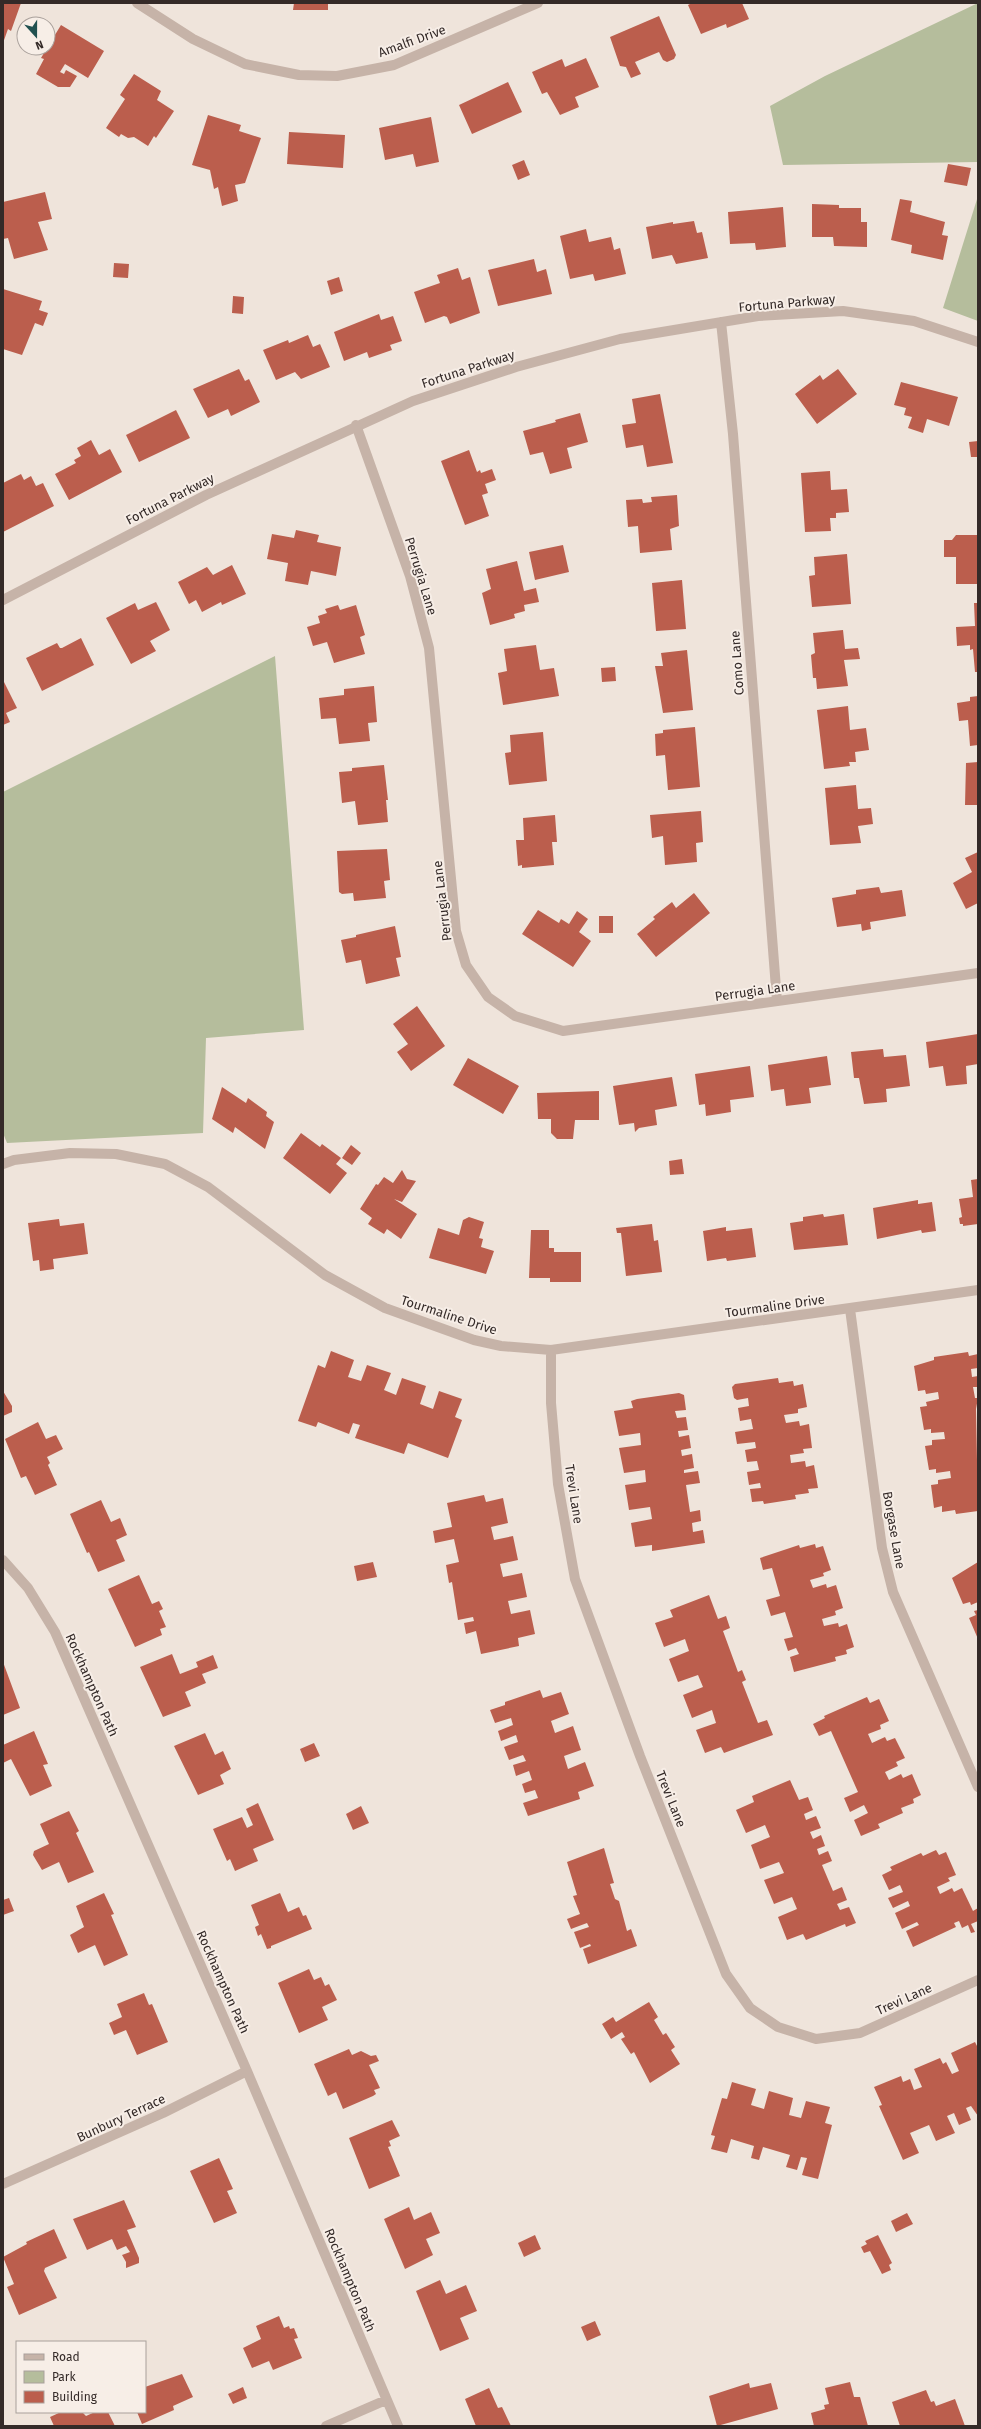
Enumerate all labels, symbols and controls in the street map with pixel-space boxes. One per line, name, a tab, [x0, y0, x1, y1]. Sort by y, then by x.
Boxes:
north arrow	[16, 16, 56, 56]
street label: Amalfi Drive	[376, 22, 448, 60]
text: N	[34, 37, 45, 52]
street label: Fortuna Parkway	[738, 291, 837, 315]
street label: Fortuna Parkway	[420, 347, 517, 391]
street label: Fortuna Parkway	[123, 470, 217, 528]
street label: Perrugia Lane	[402, 535, 440, 617]
street label: Como Lane	[727, 630, 747, 696]
street label: Perrugia Lane	[430, 860, 454, 942]
street label: Perrugia Lane	[714, 978, 796, 1004]
street label: Tourmaline Drive	[399, 1292, 499, 1338]
street label: Tourmaline Drive	[724, 1292, 826, 1320]
street label: Trevi Lane	[562, 1463, 586, 1525]
street label: Borgase Lane	[880, 1490, 908, 1570]
street label: Rockhampton Path	[63, 1631, 121, 1739]
street label: Trevi Lane	[653, 1769, 689, 1829]
street label: Rockhampton Path	[194, 1928, 252, 2036]
street label: Trevi Lane	[874, 1980, 934, 2018]
street label: Bunbury Terrace	[74, 2091, 168, 2145]
street label: Rockhampton Path	[321, 2226, 379, 2334]
legend	[16, 2341, 146, 2413]
text: Road	[52, 2350, 80, 2364]
text: Park	[52, 2370, 76, 2384]
text: Building	[52, 2390, 98, 2404]

